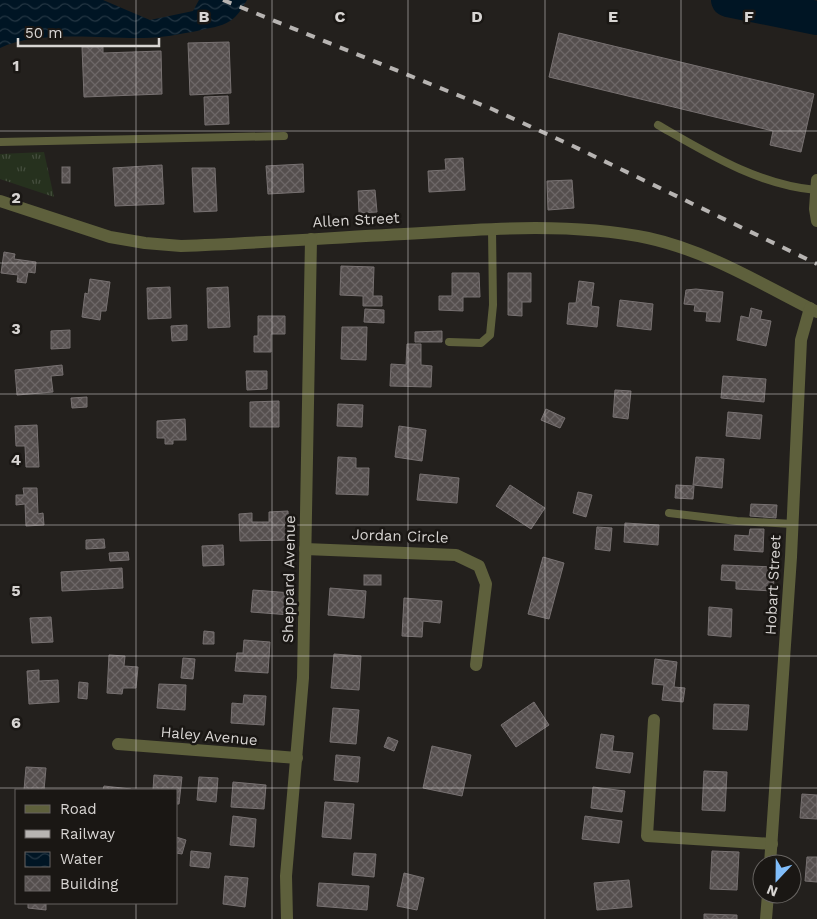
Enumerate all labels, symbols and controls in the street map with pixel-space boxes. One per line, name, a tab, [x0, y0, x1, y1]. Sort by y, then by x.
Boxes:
text: B	[199, 7, 210, 26]
text: C	[335, 7, 346, 26]
text: D	[471, 7, 483, 26]
text: E	[608, 7, 618, 26]
text: F	[744, 7, 754, 26]
scale bar	[18, 15, 159, 47]
text: 50 m	[25, 24, 62, 42]
text: 1	[13, 56, 19, 75]
text: 2	[11, 188, 21, 207]
street label: Allen Street	[312, 209, 401, 231]
text: 3	[11, 319, 21, 338]
text: 4	[11, 450, 21, 469]
street label: Sheppard Avenue	[279, 515, 299, 643]
street label: Jordan Circle	[351, 525, 449, 547]
street label: Hobart Street	[761, 534, 785, 635]
text: 5	[11, 581, 21, 600]
text: 6	[11, 713, 21, 732]
street label: Haley Avenue	[160, 723, 258, 749]
legend	[15, 789, 178, 904]
text: Road	[60, 800, 97, 818]
text: Railway	[60, 825, 115, 843]
text: Water	[60, 850, 103, 868]
north arrow	[752, 854, 802, 904]
text: Building	[60, 875, 118, 893]
text: N	[764, 882, 780, 900]

